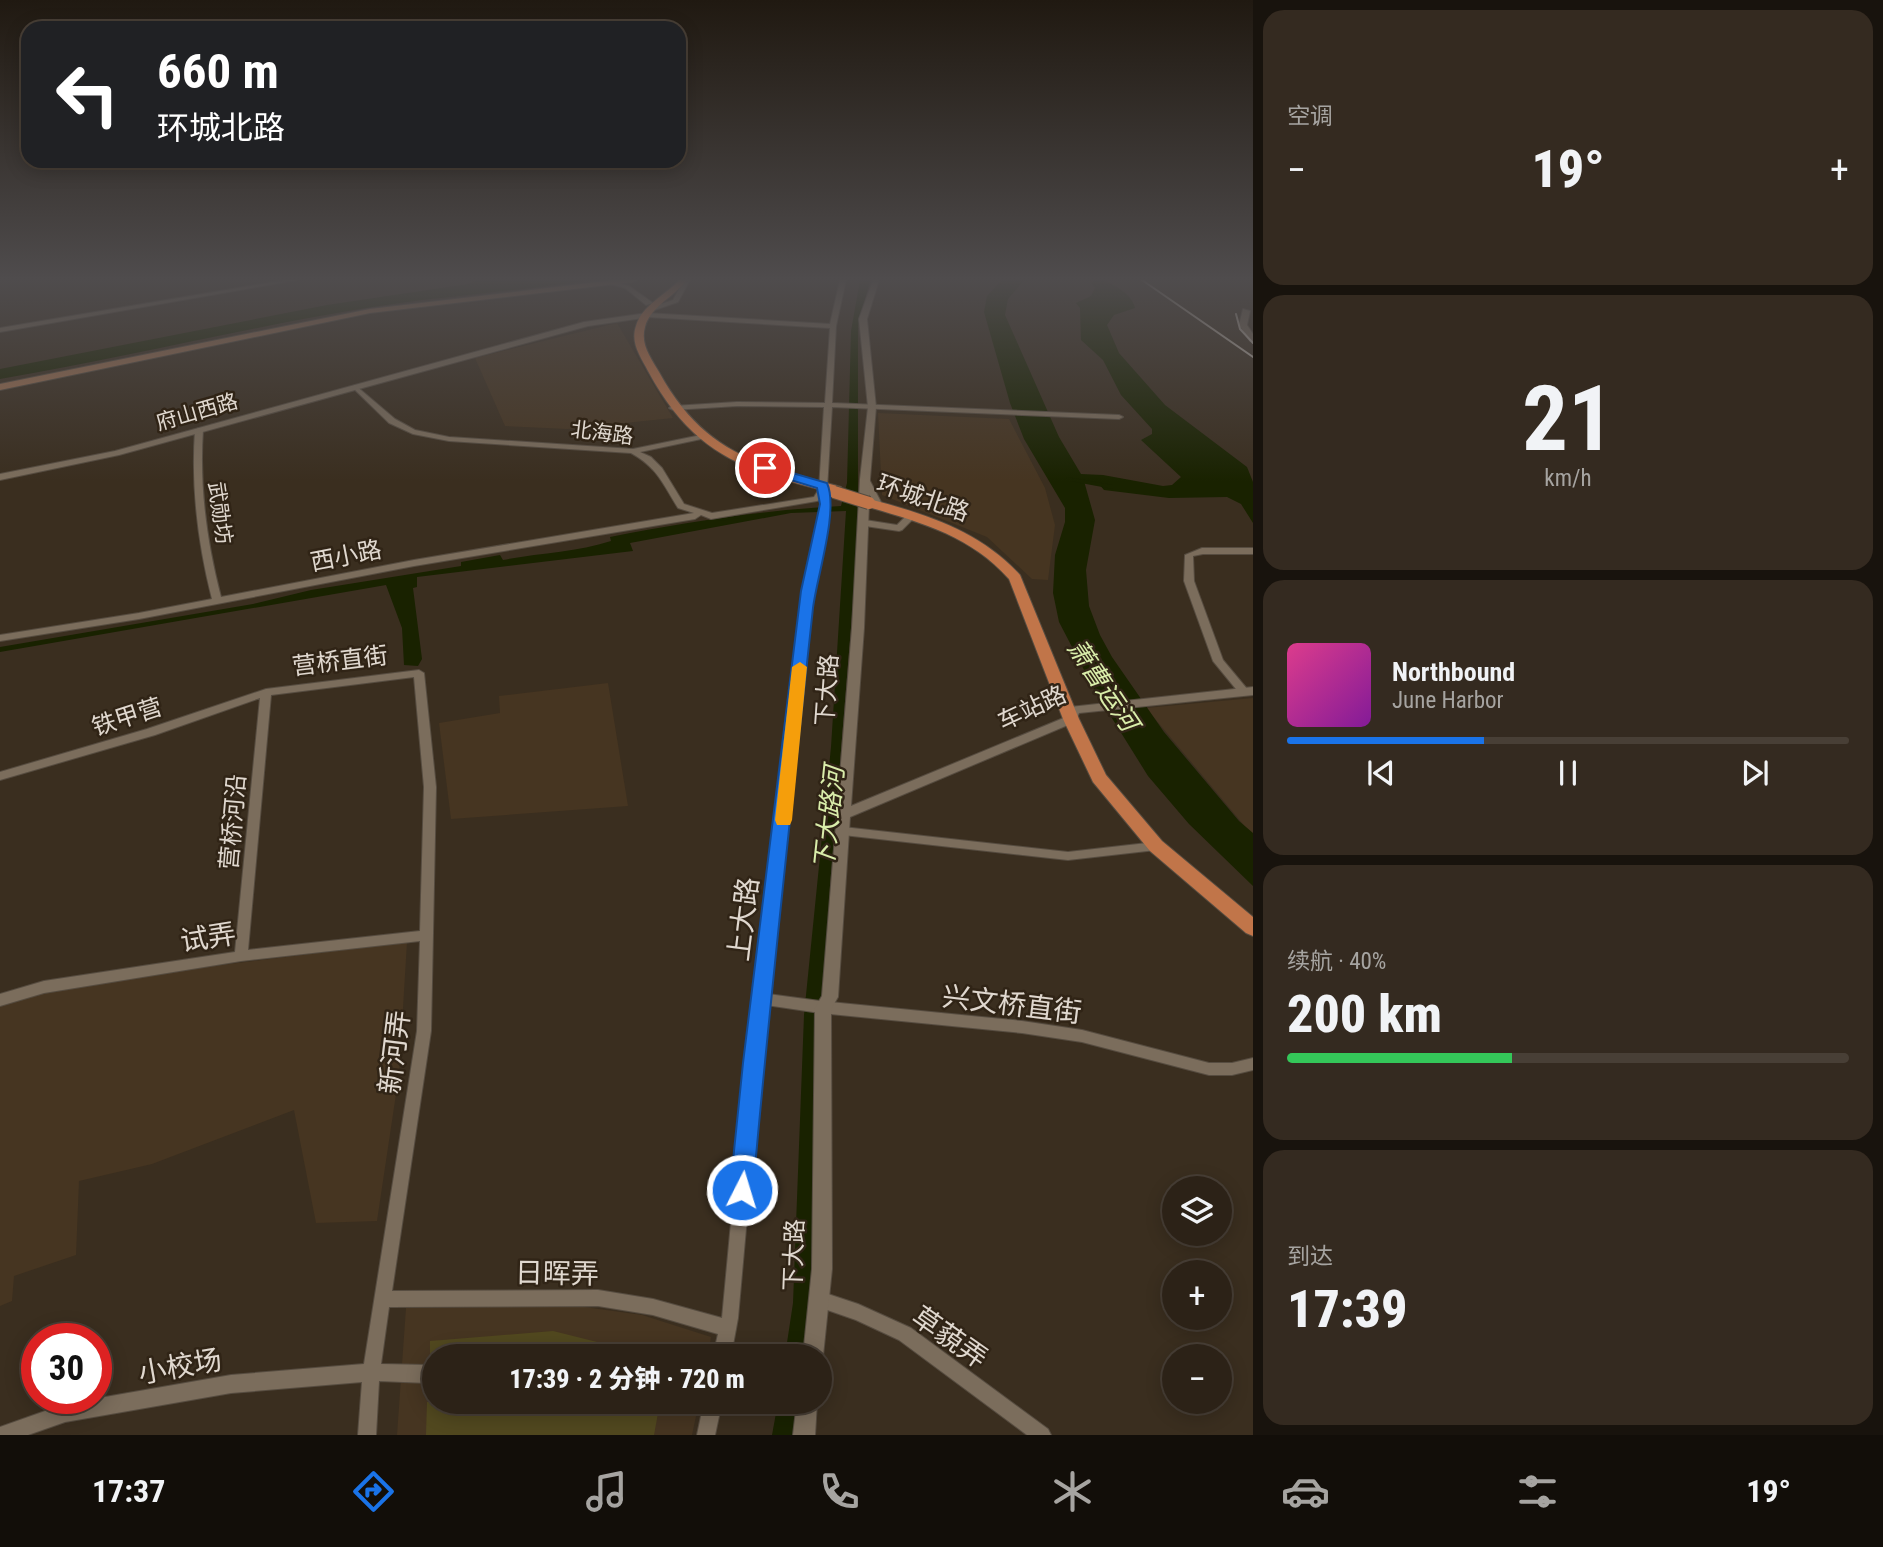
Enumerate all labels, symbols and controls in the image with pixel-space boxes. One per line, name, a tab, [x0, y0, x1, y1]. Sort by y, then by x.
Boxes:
text: 660 m	[157, 43, 279, 100]
icon: left	[42, 49, 133, 140]
text: 空调	[1287, 103, 1333, 130]
text: 环城北路	[157, 109, 285, 147]
text: 19°	[1531, 139, 1605, 200]
text: −	[1287, 148, 1306, 192]
text: +	[1830, 148, 1849, 192]
text: 21	[1522, 366, 1614, 472]
street label: 府山西路	[153, 389, 241, 435]
street label: 北海路	[569, 417, 635, 449]
pin	[735, 438, 795, 498]
icon: arrive	[746, 449, 784, 487]
text: km/h	[1544, 465, 1592, 492]
street label: 环城北路	[873, 469, 973, 527]
street label: 武勋坊	[204, 480, 236, 546]
street label: 西小路	[308, 535, 384, 577]
water label: 萧曹运河	[1061, 633, 1147, 741]
street label: 营桥直街	[291, 641, 389, 681]
street label: 下大路	[811, 653, 843, 727]
text: Northbound	[1392, 657, 1515, 687]
street label: 车站路	[993, 680, 1071, 736]
text: June Harbor	[1392, 687, 1504, 714]
street label: 铁甲营	[88, 693, 166, 741]
icon: previous	[1362, 754, 1400, 792]
icon: pause	[1549, 754, 1587, 792]
icon: next	[1736, 754, 1774, 792]
water label: 下大路河	[809, 760, 850, 871]
street label: 营桥河沿	[215, 773, 251, 871]
street label: 上大路	[722, 875, 765, 963]
street label: 试弄	[178, 917, 238, 958]
text: 续航 · 40%	[1287, 948, 1386, 975]
street label: 兴文桥直街	[940, 980, 1083, 1029]
text: 200 km	[1287, 984, 1442, 1045]
street label: 新河弄	[373, 1008, 416, 1096]
position arrow	[705, 1153, 779, 1227]
map controls	[1162, 1176, 1232, 1414]
button: layers	[1162, 1176, 1232, 1246]
street label: 下大路	[779, 1219, 809, 1291]
text: 到达	[1287, 1243, 1333, 1270]
street label: 日晖弄	[515, 1256, 599, 1291]
button: +	[1162, 1260, 1232, 1330]
text: 17:39	[1287, 1279, 1407, 1340]
street label: 草藐弄	[906, 1300, 994, 1375]
speed limit sign: 30	[21, 1323, 112, 1414]
street label: 小校场	[136, 1343, 224, 1390]
button: −	[1162, 1344, 1232, 1414]
text: 17:39 · 2 分钟 · 720 m	[509, 1364, 745, 1394]
icon: directions	[349, 1467, 398, 1516]
icon: music	[582, 1467, 631, 1516]
icon: phone	[815, 1467, 864, 1516]
icon: climate	[1048, 1467, 1097, 1516]
icon: car	[1281, 1467, 1330, 1516]
icon: filters	[1513, 1467, 1562, 1516]
text: 17:37	[92, 1472, 165, 1510]
text: 19°	[1746, 1472, 1791, 1510]

